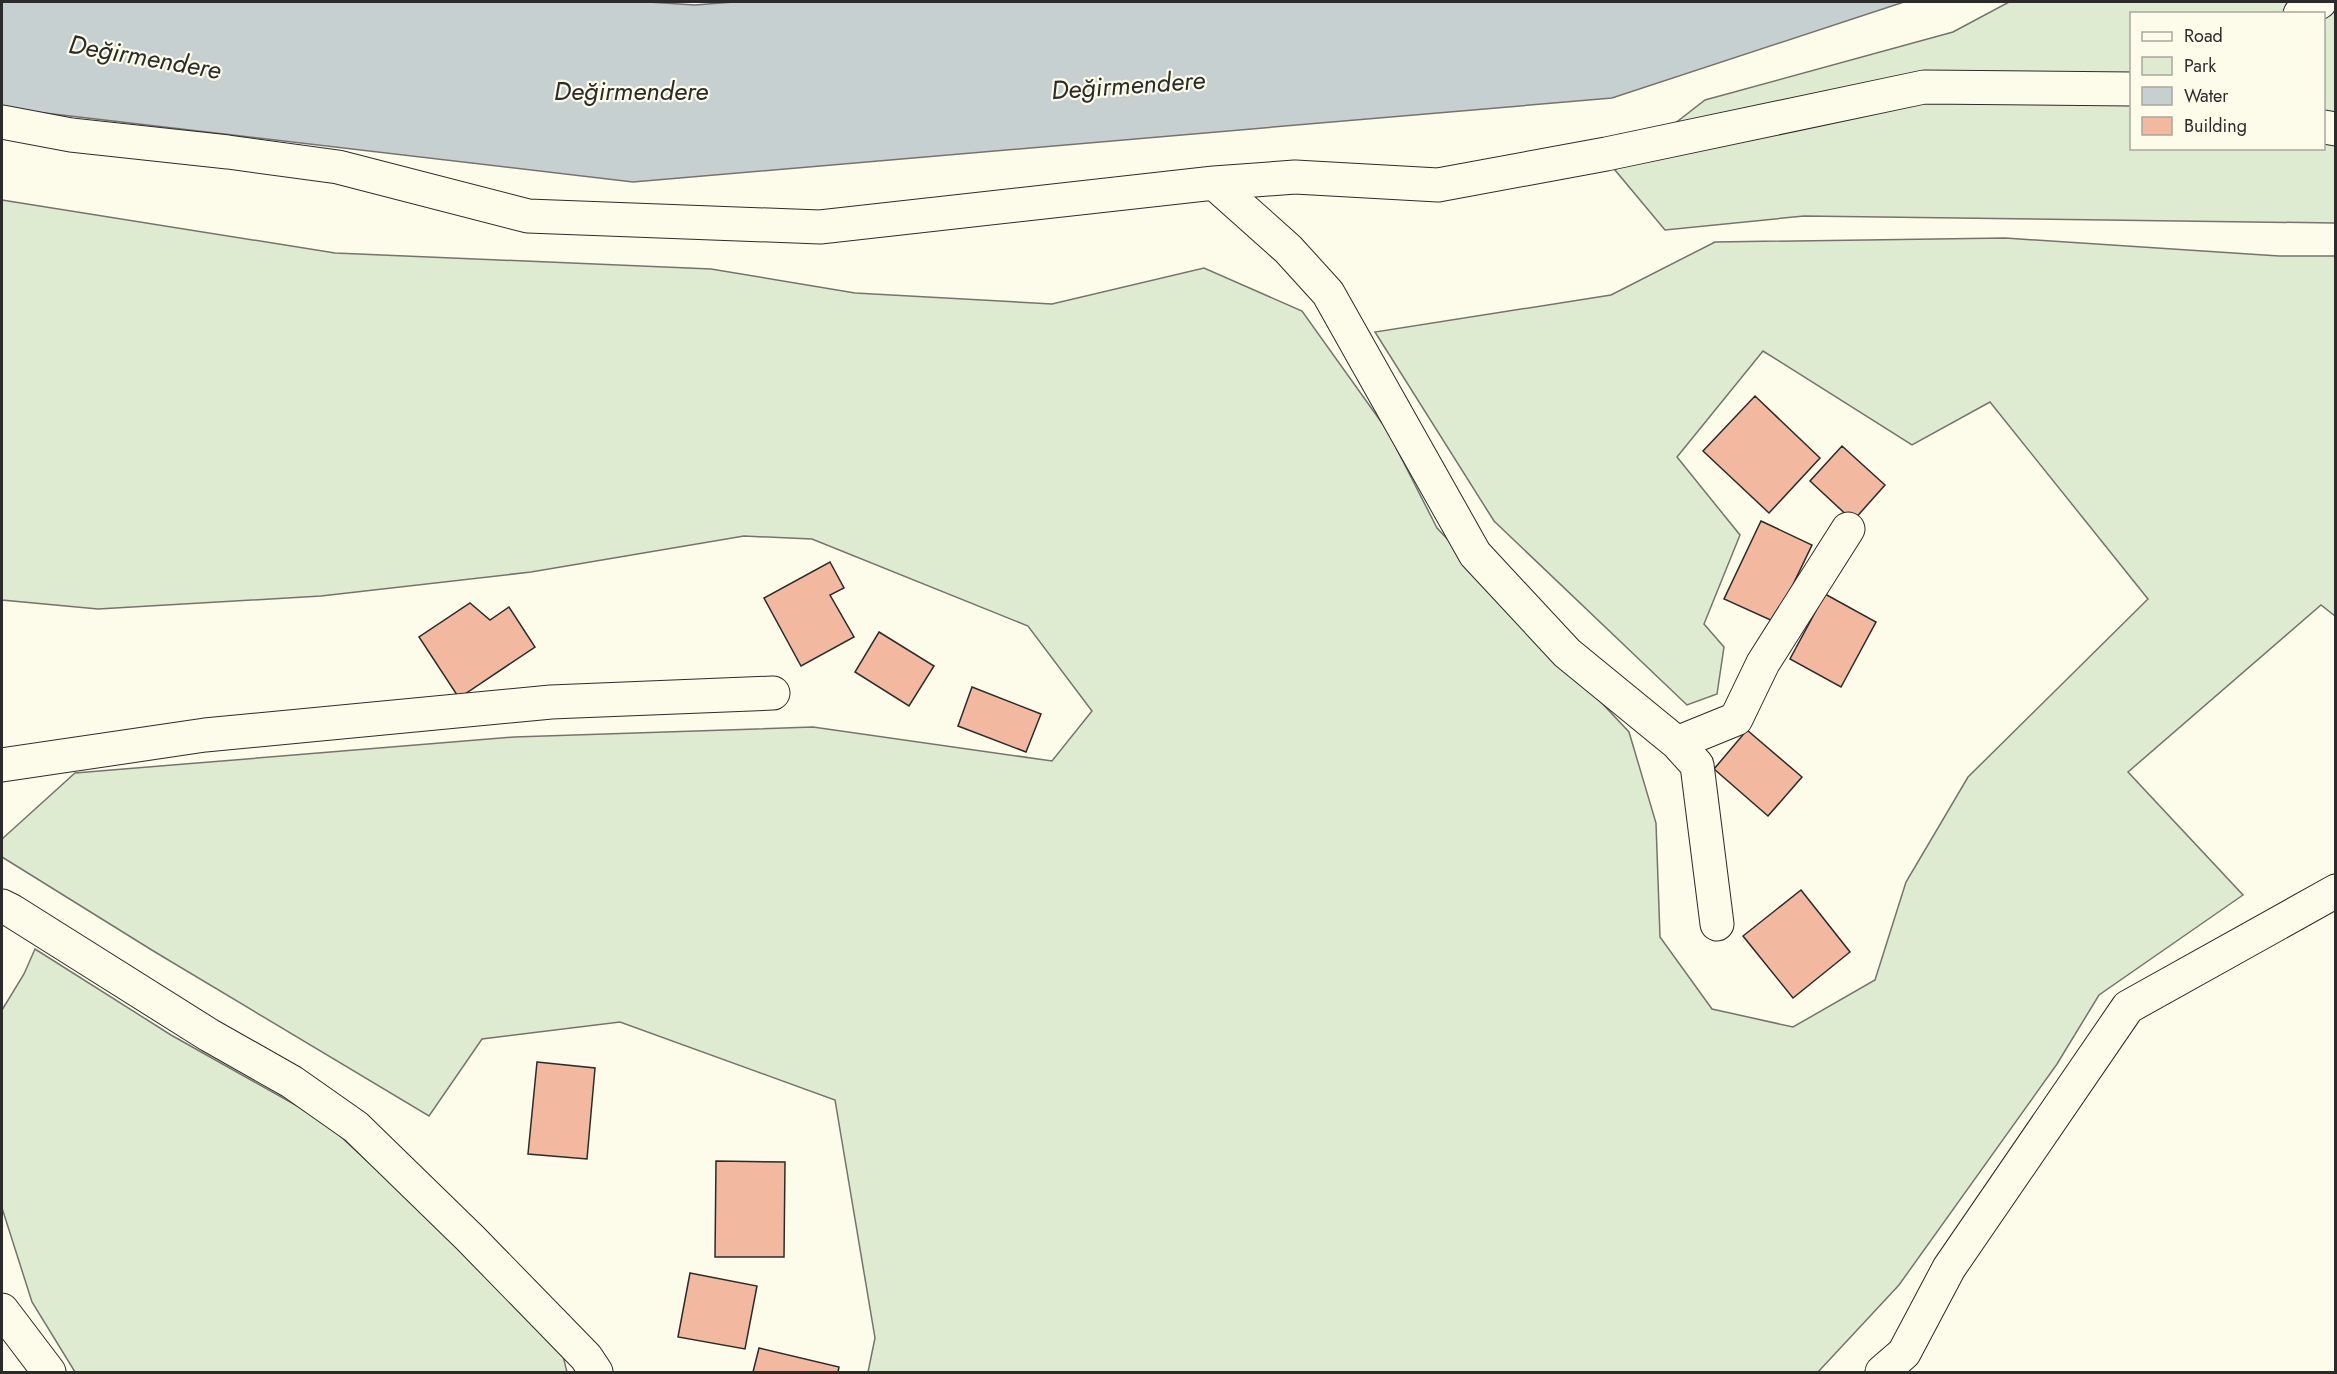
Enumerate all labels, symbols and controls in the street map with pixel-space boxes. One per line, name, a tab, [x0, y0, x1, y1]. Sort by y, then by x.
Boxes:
legend	[2130, 12, 2325, 150]
text: Road	[2184, 23, 2223, 49]
water label: Değirmendere	[66, 25, 224, 89]
text: Park	[2184, 53, 2216, 79]
water label: Değirmendere	[1050, 61, 1206, 109]
water label: Değirmendere	[554, 72, 708, 110]
text: Water	[2184, 83, 2229, 109]
text: Building	[2184, 113, 2247, 139]

